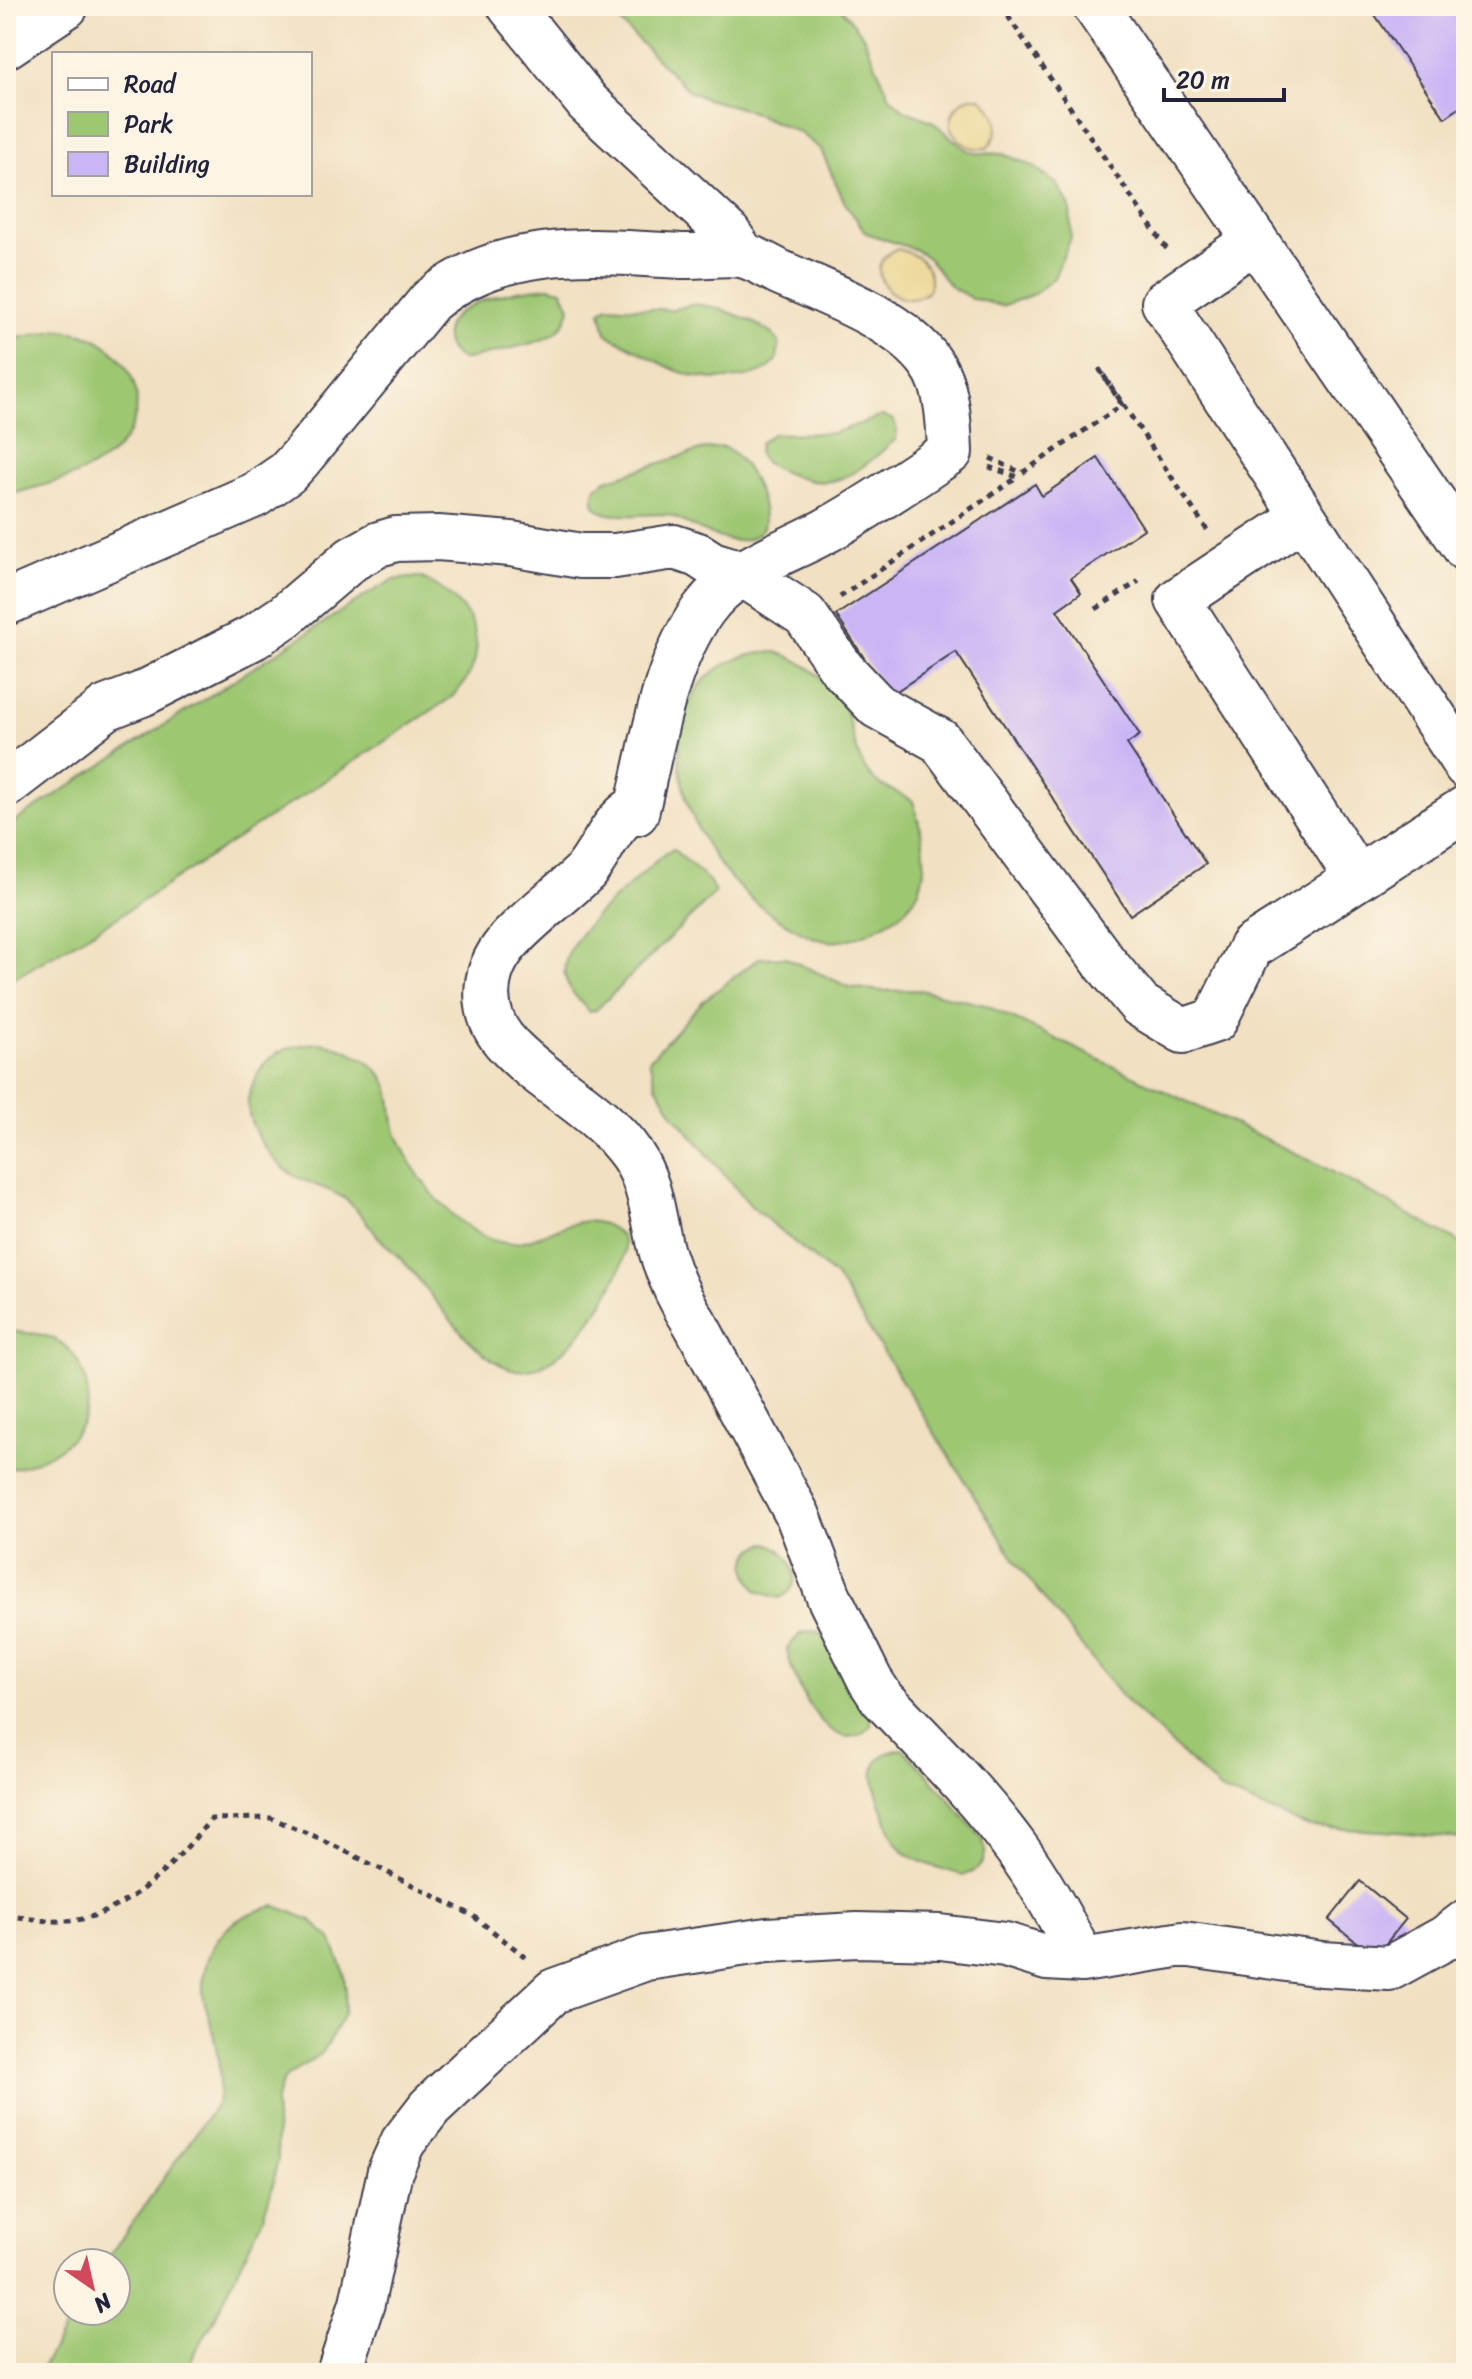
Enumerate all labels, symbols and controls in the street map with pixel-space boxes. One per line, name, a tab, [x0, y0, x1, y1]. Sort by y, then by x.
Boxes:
legend	[52, 52, 312, 196]
scale bar	[1164, 52, 1284, 102]
text: 20 m	[1176, 59, 1230, 101]
text: Road	[124, 63, 178, 105]
text: Park	[124, 103, 173, 145]
text: Building	[124, 143, 210, 185]
north arrow	[52, 2247, 132, 2327]
text: N	[85, 2282, 121, 2324]

